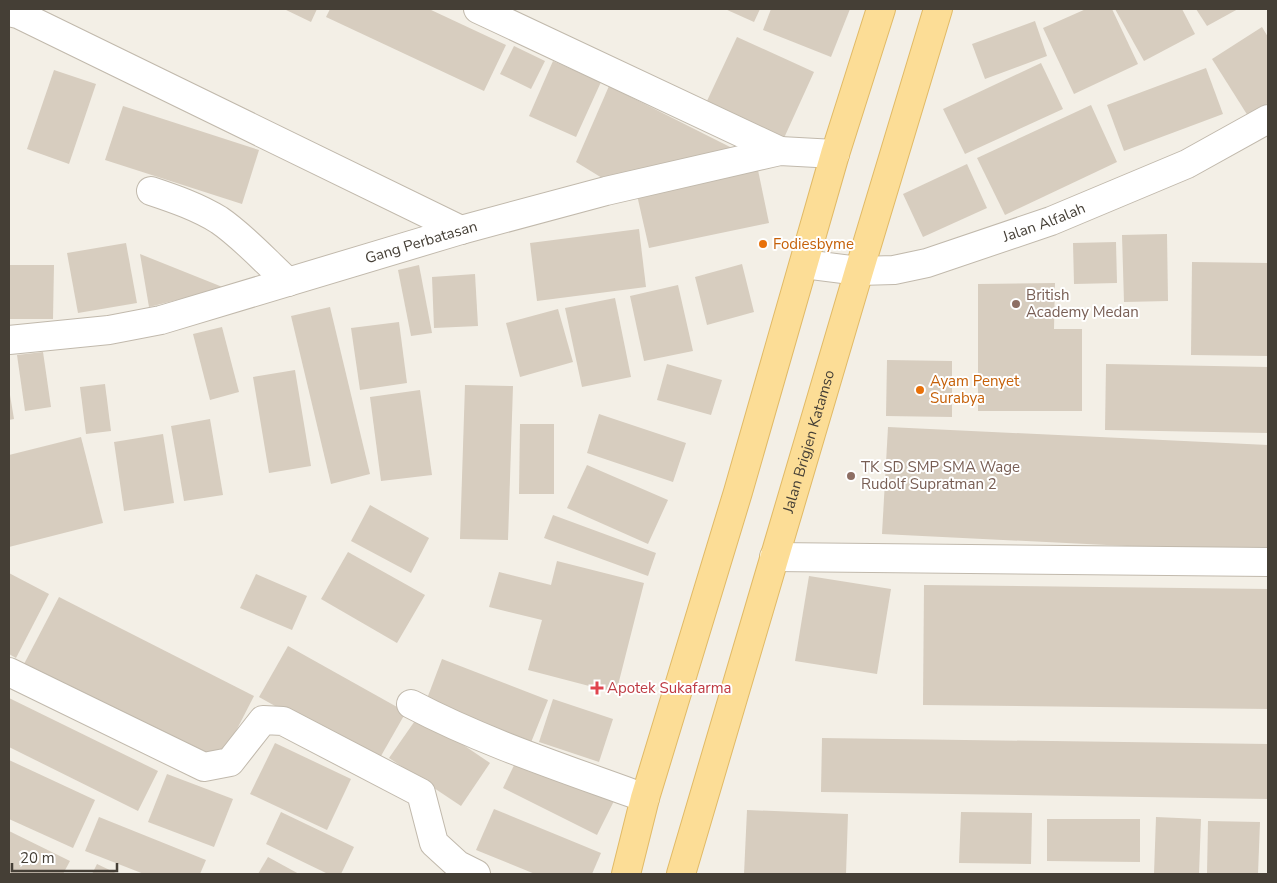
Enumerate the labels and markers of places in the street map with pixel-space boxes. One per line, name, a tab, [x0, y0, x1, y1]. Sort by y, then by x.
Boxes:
place label: Fodiesbyme	[773, 234, 854, 254]
marker: Fodiesbyme	[757, 238, 769, 250]
place label: British Academy Medan	[1026, 285, 1139, 322]
marker: British Academy Medan	[1010, 298, 1022, 310]
place label: Ayam Penyet Surabya	[930, 371, 1020, 408]
marker: Ayam Penyet Surabya	[914, 384, 926, 396]
place label: TK SD SMP SMA Wage Rudolf Supratman 2	[861, 457, 1020, 494]
marker: TK SD SMP SMA Wage Rudolf Supratman 2	[845, 470, 857, 482]
place label: Apotek Sukafarma	[607, 678, 732, 698]
marker: Apotek Sukafarma	[591, 682, 603, 694]

